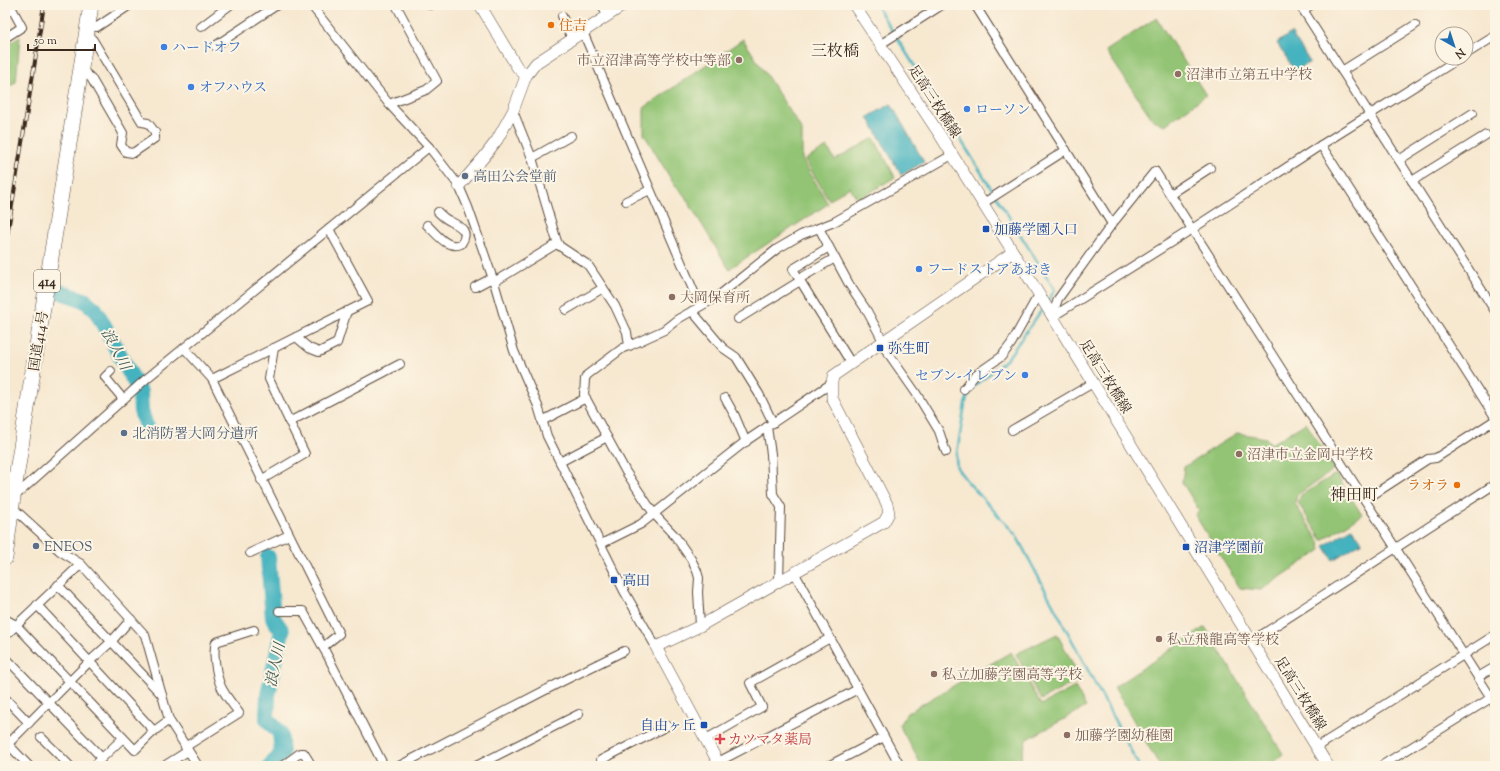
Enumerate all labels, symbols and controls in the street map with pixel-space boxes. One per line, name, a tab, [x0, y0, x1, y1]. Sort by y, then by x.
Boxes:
place label: 住吉	[559, 17, 587, 37]
marker: 住吉	[546, 20, 556, 30]
scale bar	[28, 26, 95, 52]
north arrow	[1434, 26, 1474, 66]
text: 50 m	[33, 32, 57, 50]
place label: ハードオフ	[172, 39, 241, 59]
district label: 三枚橋	[811, 41, 859, 64]
marker: ハードオフ	[159, 42, 169, 52]
text: N	[1451, 43, 1469, 62]
place label: 市立沼津高等学校中等部	[577, 52, 731, 72]
marker: 市立沼津高等学校中等部	[734, 55, 744, 65]
street label: 足高三枚橋線	[902, 61, 965, 143]
place label: 沼津市立第五中学校	[1186, 66, 1312, 86]
marker: 沼津市立第五中学校	[1173, 69, 1183, 79]
place label: オフハウス	[199, 79, 267, 99]
marker: オフハウス	[186, 82, 196, 92]
place label: ローソン	[975, 101, 1030, 121]
marker: ローソン	[962, 104, 972, 114]
place label: 高田公会堂前	[473, 168, 557, 188]
marker: 高田公会堂前	[460, 171, 470, 181]
place label: 加藤学園入口	[994, 221, 1078, 241]
marker: 加藤学園入口	[981, 224, 991, 234]
place label: フードストアあおき	[927, 261, 1052, 281]
marker: フードストアあおき	[914, 264, 924, 274]
road number: 414	[34, 270, 60, 292]
place label: 大岡保育所	[680, 289, 750, 309]
marker: 大岡保育所	[667, 292, 677, 302]
street label: 国道414号	[25, 310, 55, 373]
water label: 浪人川	[95, 325, 135, 376]
street label: 足高三枚橋線	[1074, 336, 1135, 418]
place label: 弥生町	[888, 340, 930, 360]
marker: 弥生町	[875, 343, 885, 353]
place label: セブン-イレブン	[915, 367, 1017, 387]
marker: セブン-イレブン	[1020, 370, 1030, 380]
place label: 北消防署大岡分遣所	[132, 425, 258, 445]
marker: 北消防署大岡分遣所	[119, 428, 129, 438]
place label: 沼津市立金岡中学校	[1247, 446, 1373, 466]
marker: 沼津市立金岡中学校	[1234, 449, 1244, 459]
place label: ラオラ	[1407, 477, 1449, 497]
marker: ラオラ	[1452, 480, 1462, 490]
district label: 神田町	[1330, 485, 1378, 508]
place label: ENEOS	[44, 538, 92, 558]
place label: 沼津学園前	[1194, 539, 1264, 559]
marker: ENEOS	[31, 541, 41, 551]
marker: 沼津学園前	[1181, 542, 1191, 552]
place label: 高田	[622, 572, 650, 592]
marker: 高田	[609, 575, 619, 585]
place label: 私立飛龍高等学校	[1167, 631, 1279, 651]
marker: 私立飛龍高等学校	[1154, 634, 1164, 644]
water label: 浪人川	[262, 639, 292, 690]
street label: 足高三枚橋線	[1269, 653, 1330, 735]
place label: 私立加藤学園高等学校	[942, 666, 1082, 686]
marker: 私立加藤学園高等学校	[929, 669, 939, 679]
place label: 自由ヶ丘	[640, 717, 696, 737]
marker: 自由ヶ丘	[699, 720, 709, 730]
place label: 加藤学園幼稚園	[1075, 727, 1173, 747]
marker: 加藤学園幼稚園	[1062, 730, 1072, 740]
place label: カツマタ薬局	[728, 731, 812, 751]
marker: カツマタ薬局	[715, 734, 725, 744]

